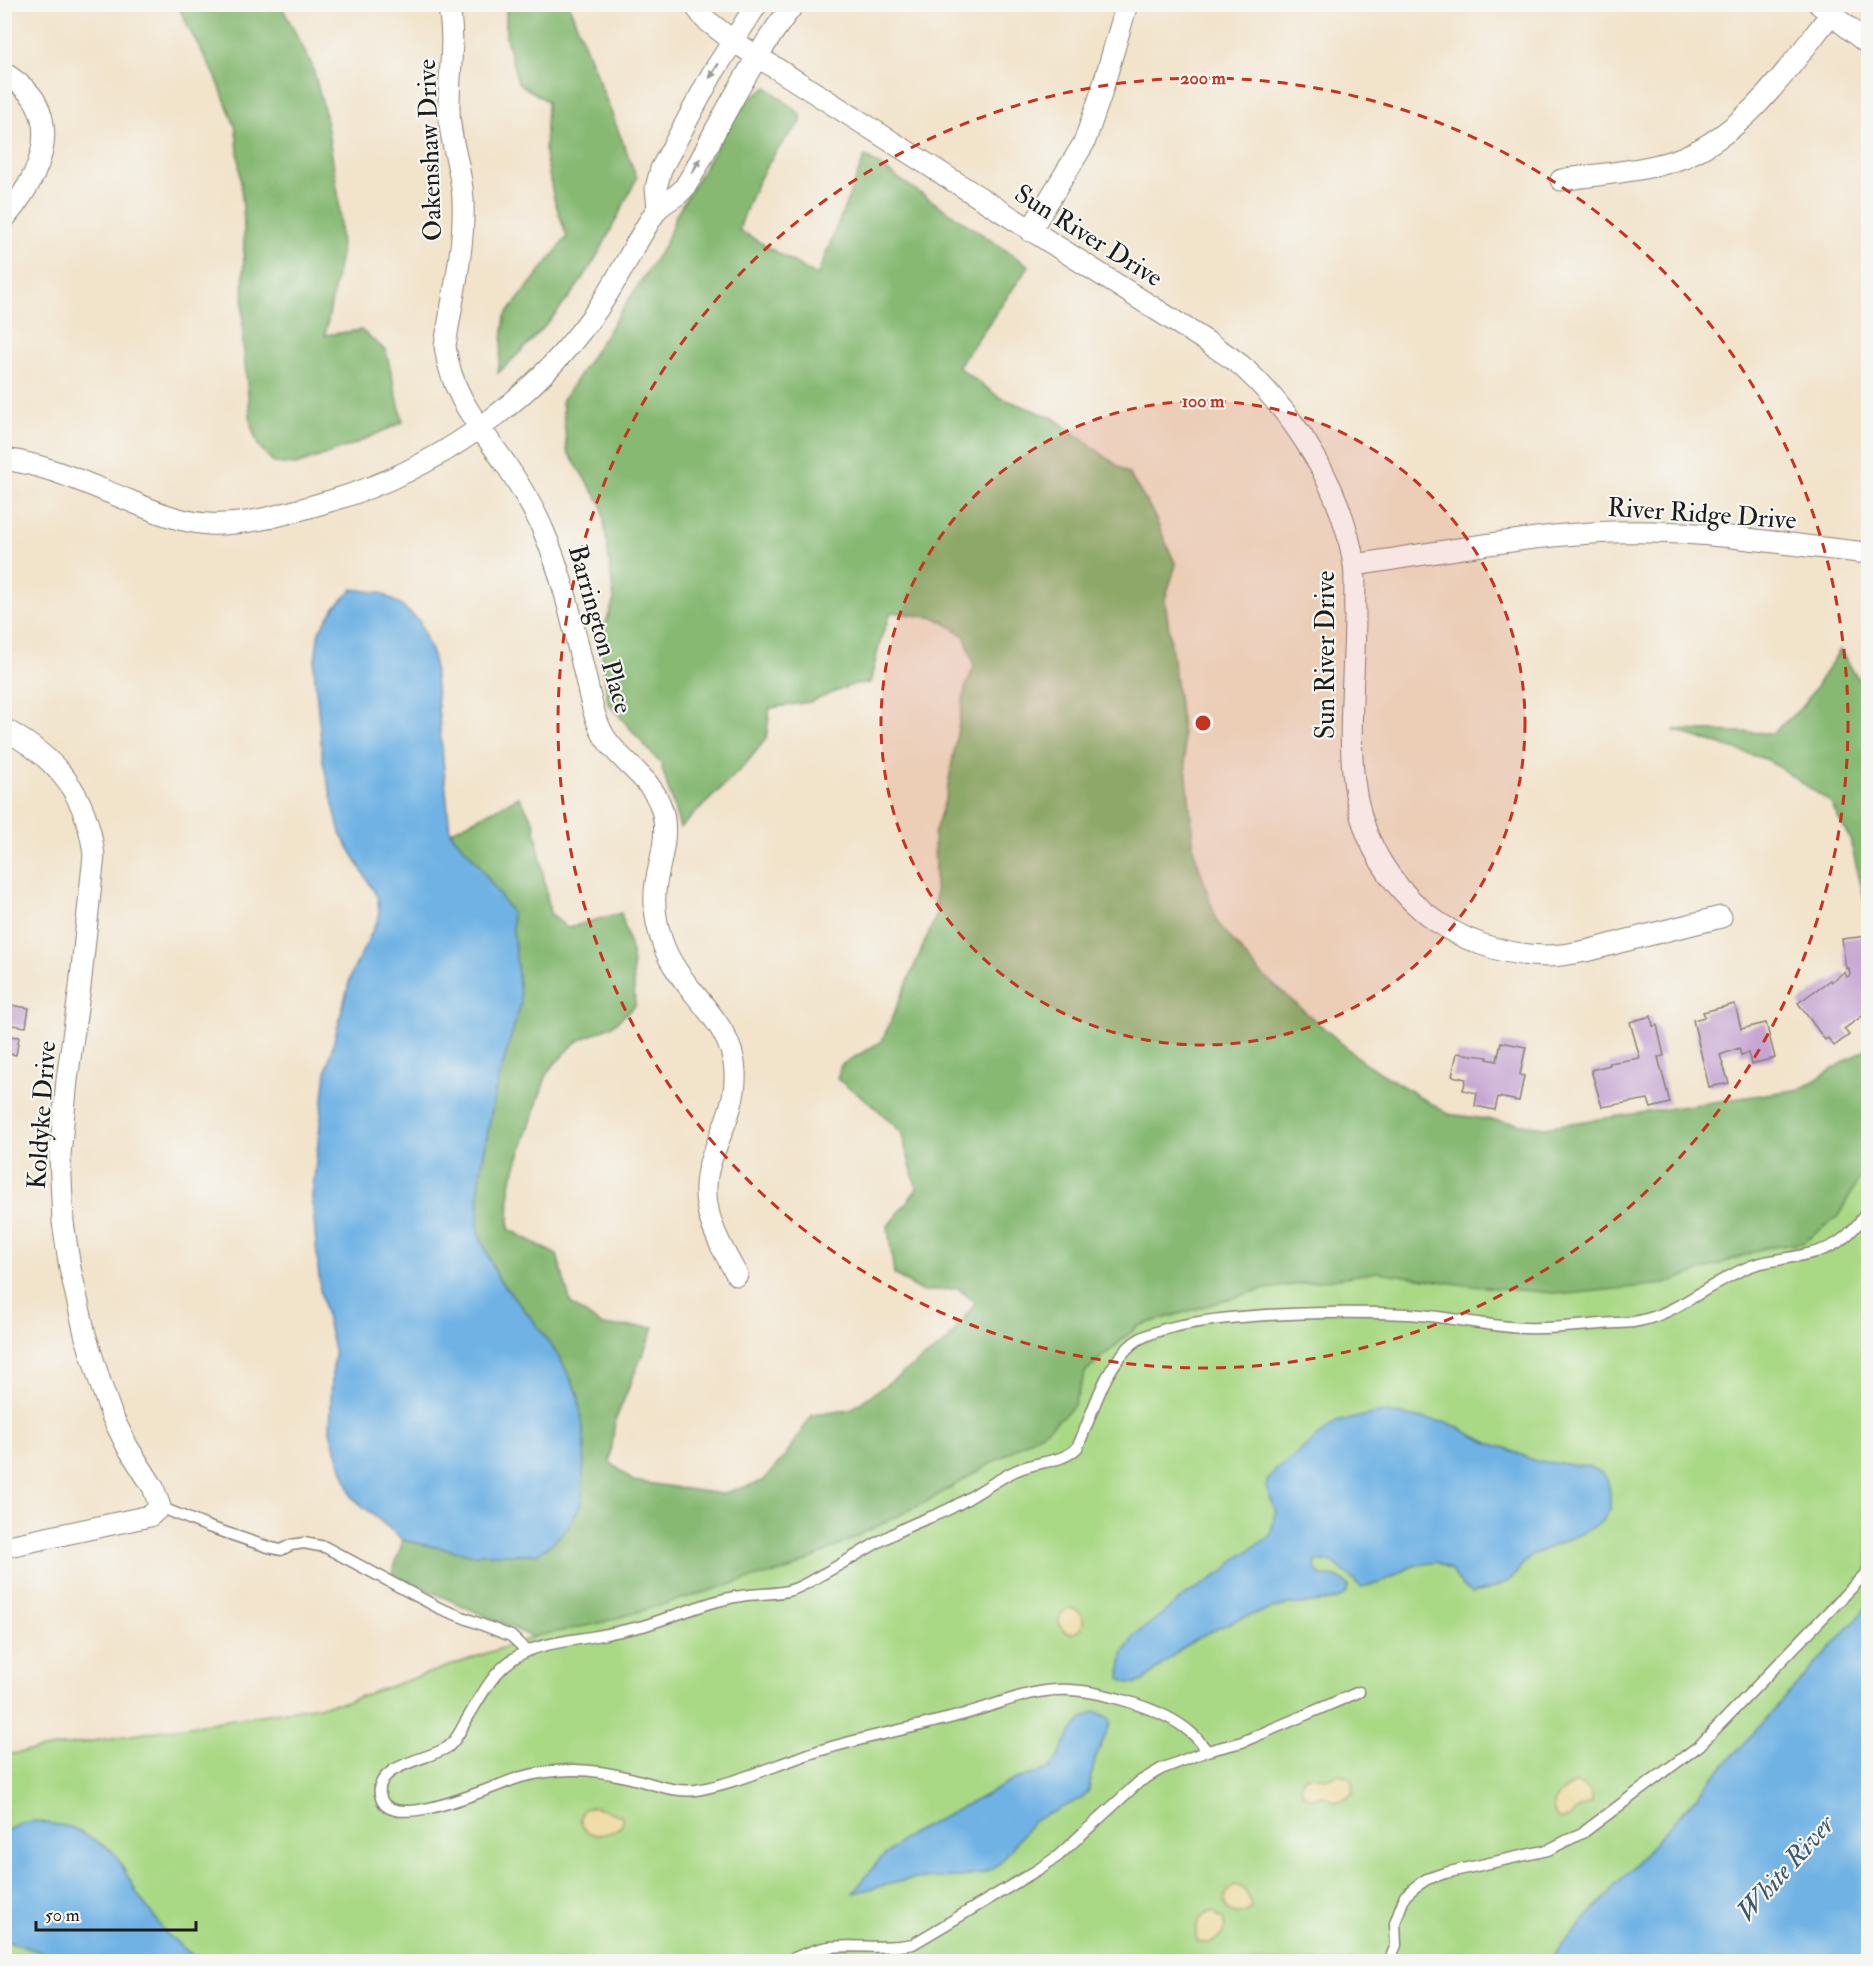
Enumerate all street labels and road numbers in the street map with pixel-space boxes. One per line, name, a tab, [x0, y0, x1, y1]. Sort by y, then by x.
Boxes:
street label: Oakenshaw Drive	[411, 58, 449, 242]
street label: Sun River Drive	[1008, 178, 1169, 294]
street label: River Ridge Drive	[1606, 491, 1798, 537]
street label: Barrington Place	[561, 541, 639, 717]
street label: Sun River Drive	[1310, 571, 1342, 739]
street label: Koldyke Drive	[21, 1040, 63, 1190]

